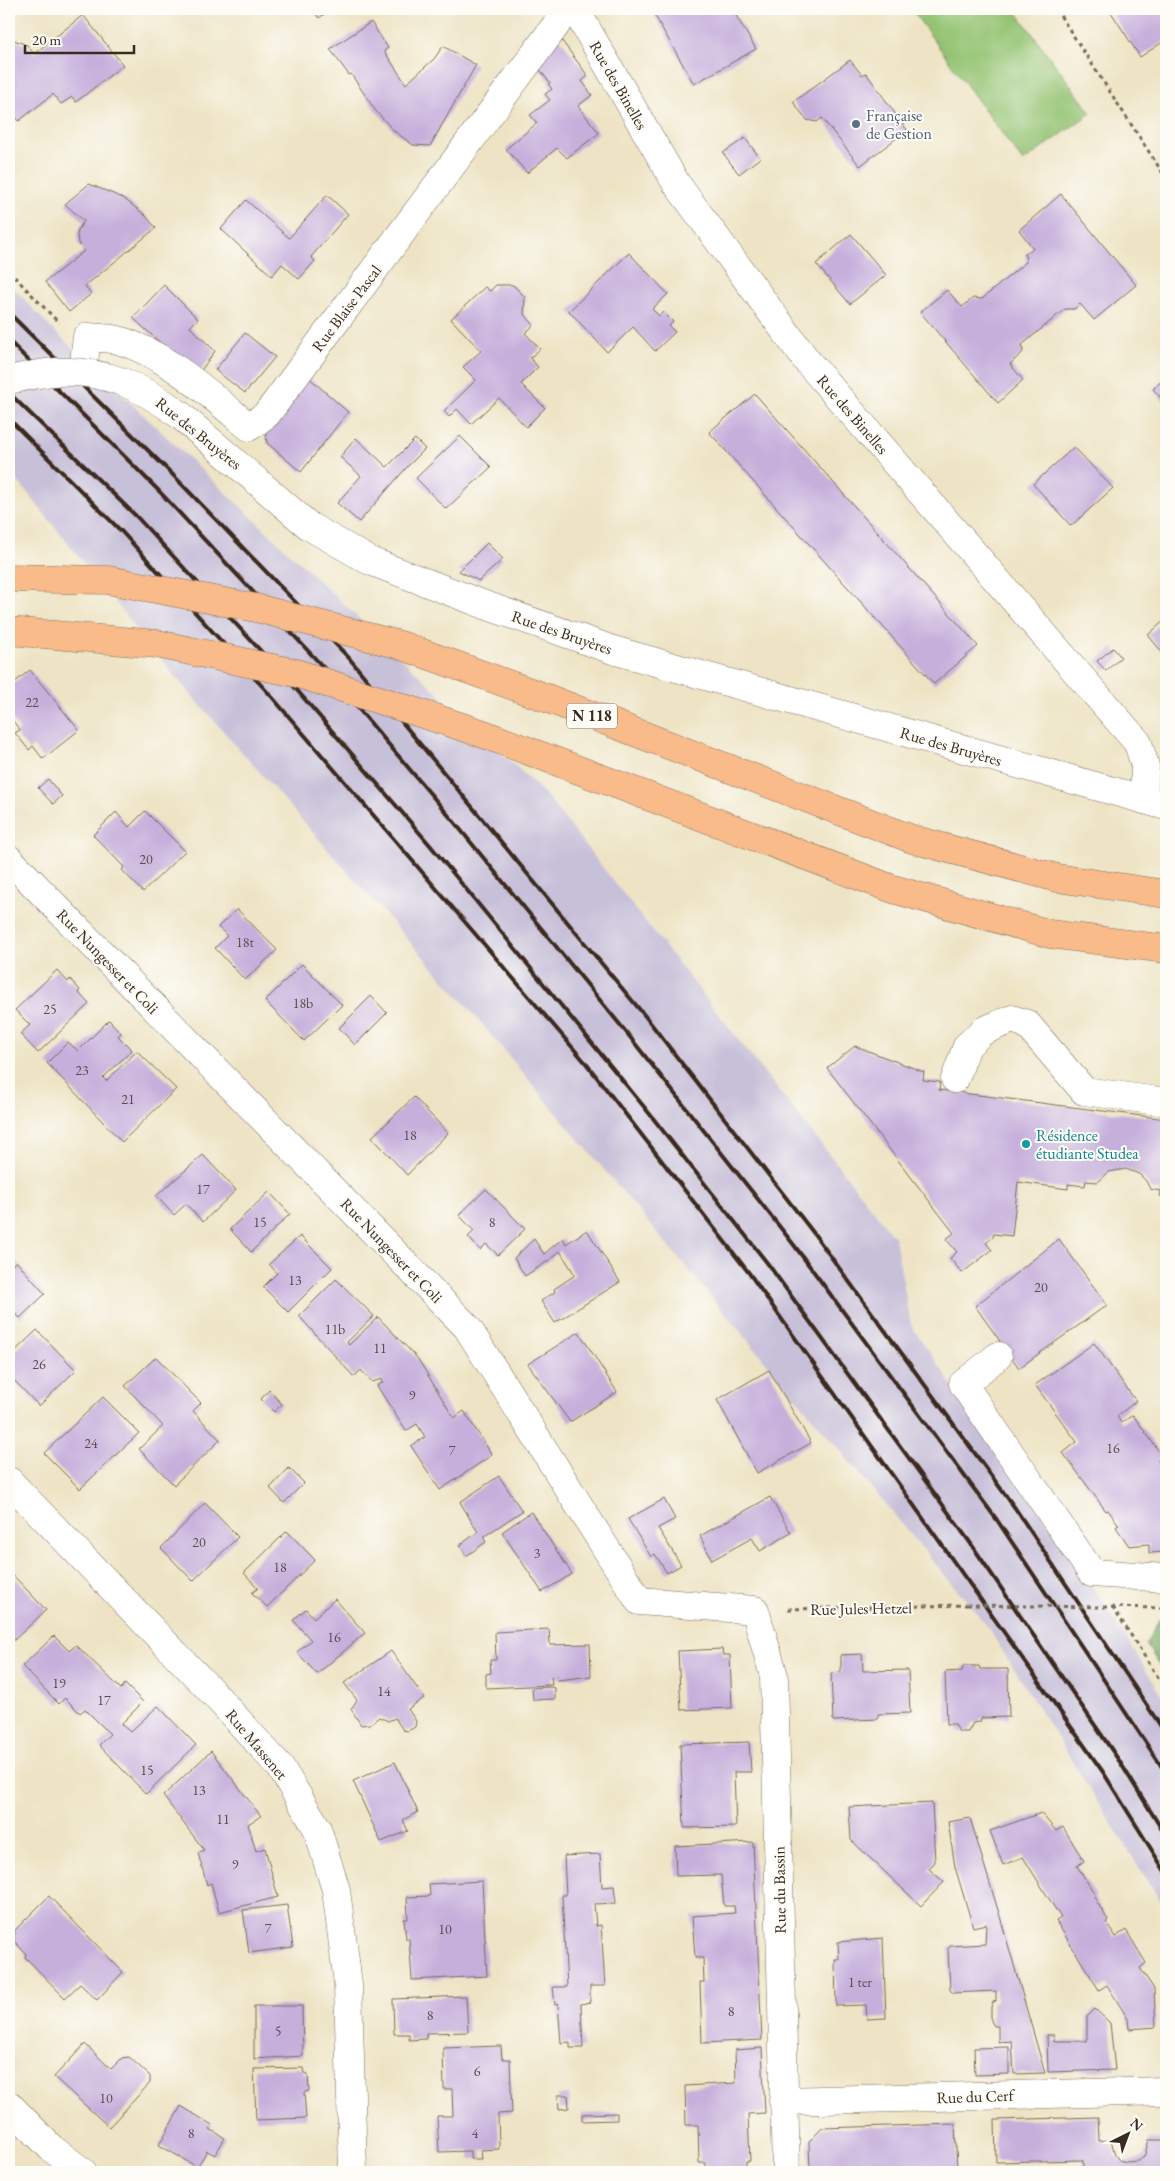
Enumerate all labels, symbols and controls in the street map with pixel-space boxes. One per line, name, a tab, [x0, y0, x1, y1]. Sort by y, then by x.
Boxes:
scale bar	[25, 22, 134, 54]
text: 20 m	[32, 30, 61, 49]
street label: Rue des Binelles	[585, 37, 652, 133]
place label: Française de Gestion	[866, 105, 932, 144]
marker: Française de Gestion	[850, 118, 862, 130]
street label: Rue Blaise Pascal	[307, 261, 386, 356]
street label: Rue des Binelles	[812, 370, 893, 459]
street label: Rue des Bruyères	[151, 392, 246, 475]
street label: Rue des Bruyères	[509, 605, 615, 659]
house number: 22	[25, 693, 39, 711]
road number: N 118	[567, 704, 617, 728]
street label: Rue des Bruyères	[898, 722, 1004, 771]
house number: 20	[139, 850, 153, 868]
street label: Rue Nungesser et Coli	[52, 904, 163, 1018]
house number: 18t	[236, 933, 255, 951]
house number: 18b	[293, 994, 313, 1012]
house number: 25	[43, 1000, 57, 1018]
house number: 23	[75, 1061, 89, 1079]
house number: 21	[121, 1090, 135, 1108]
place label: Résidence étudiante Studea	[1036, 1125, 1139, 1164]
house number: 18	[403, 1126, 417, 1144]
marker: Résidence étudiante Studea	[1020, 1138, 1032, 1150]
house number: 17	[196, 1180, 210, 1198]
street label: Rue Nungesser et Coli	[336, 1193, 447, 1307]
house number: 15	[253, 1213, 267, 1231]
house number: 8	[489, 1213, 496, 1231]
house number: 13	[288, 1271, 302, 1289]
house number: 20	[1034, 1278, 1048, 1296]
house number: 11b	[325, 1320, 345, 1338]
house number: 11	[373, 1339, 387, 1357]
house number: 26	[32, 1355, 46, 1373]
house number: 9	[409, 1386, 416, 1404]
house number: 24	[84, 1434, 98, 1452]
house number: 16	[1106, 1439, 1120, 1457]
house number: 7	[449, 1441, 456, 1459]
house number: 20	[192, 1533, 206, 1551]
house number: 3	[534, 1544, 541, 1562]
house number: 18	[273, 1558, 287, 1576]
street label: Rue Jules Hetzel	[810, 1597, 912, 1620]
house number: 16	[327, 1628, 341, 1646]
house number: 19	[52, 1674, 66, 1692]
house number: 14	[377, 1682, 391, 1700]
house number: 17	[97, 1691, 111, 1709]
street label: Rue Massenet	[221, 1705, 292, 1784]
house number: 15	[140, 1761, 154, 1779]
house number: 13	[192, 1781, 206, 1799]
house number: 11	[216, 1810, 230, 1828]
street label: Rue du Bassin	[768, 1846, 791, 1934]
house number: 9	[232, 1855, 239, 1873]
house number: 7	[265, 1919, 272, 1937]
house number: 10	[438, 1920, 452, 1938]
house number: 1 ter	[848, 1973, 872, 1991]
house number: 8	[728, 2002, 735, 2020]
house number: 8	[427, 2006, 434, 2024]
house number: 5	[275, 2022, 281, 2040]
house number: 6	[474, 2062, 481, 2080]
street label: Rue du Cerf	[936, 2085, 1016, 2108]
house number: 10	[99, 2089, 113, 2107]
north arrow	[1102, 2108, 1152, 2158]
text: N	[1126, 2114, 1147, 2135]
house number: 8	[188, 2124, 195, 2142]
house number: 4	[472, 2124, 479, 2142]

